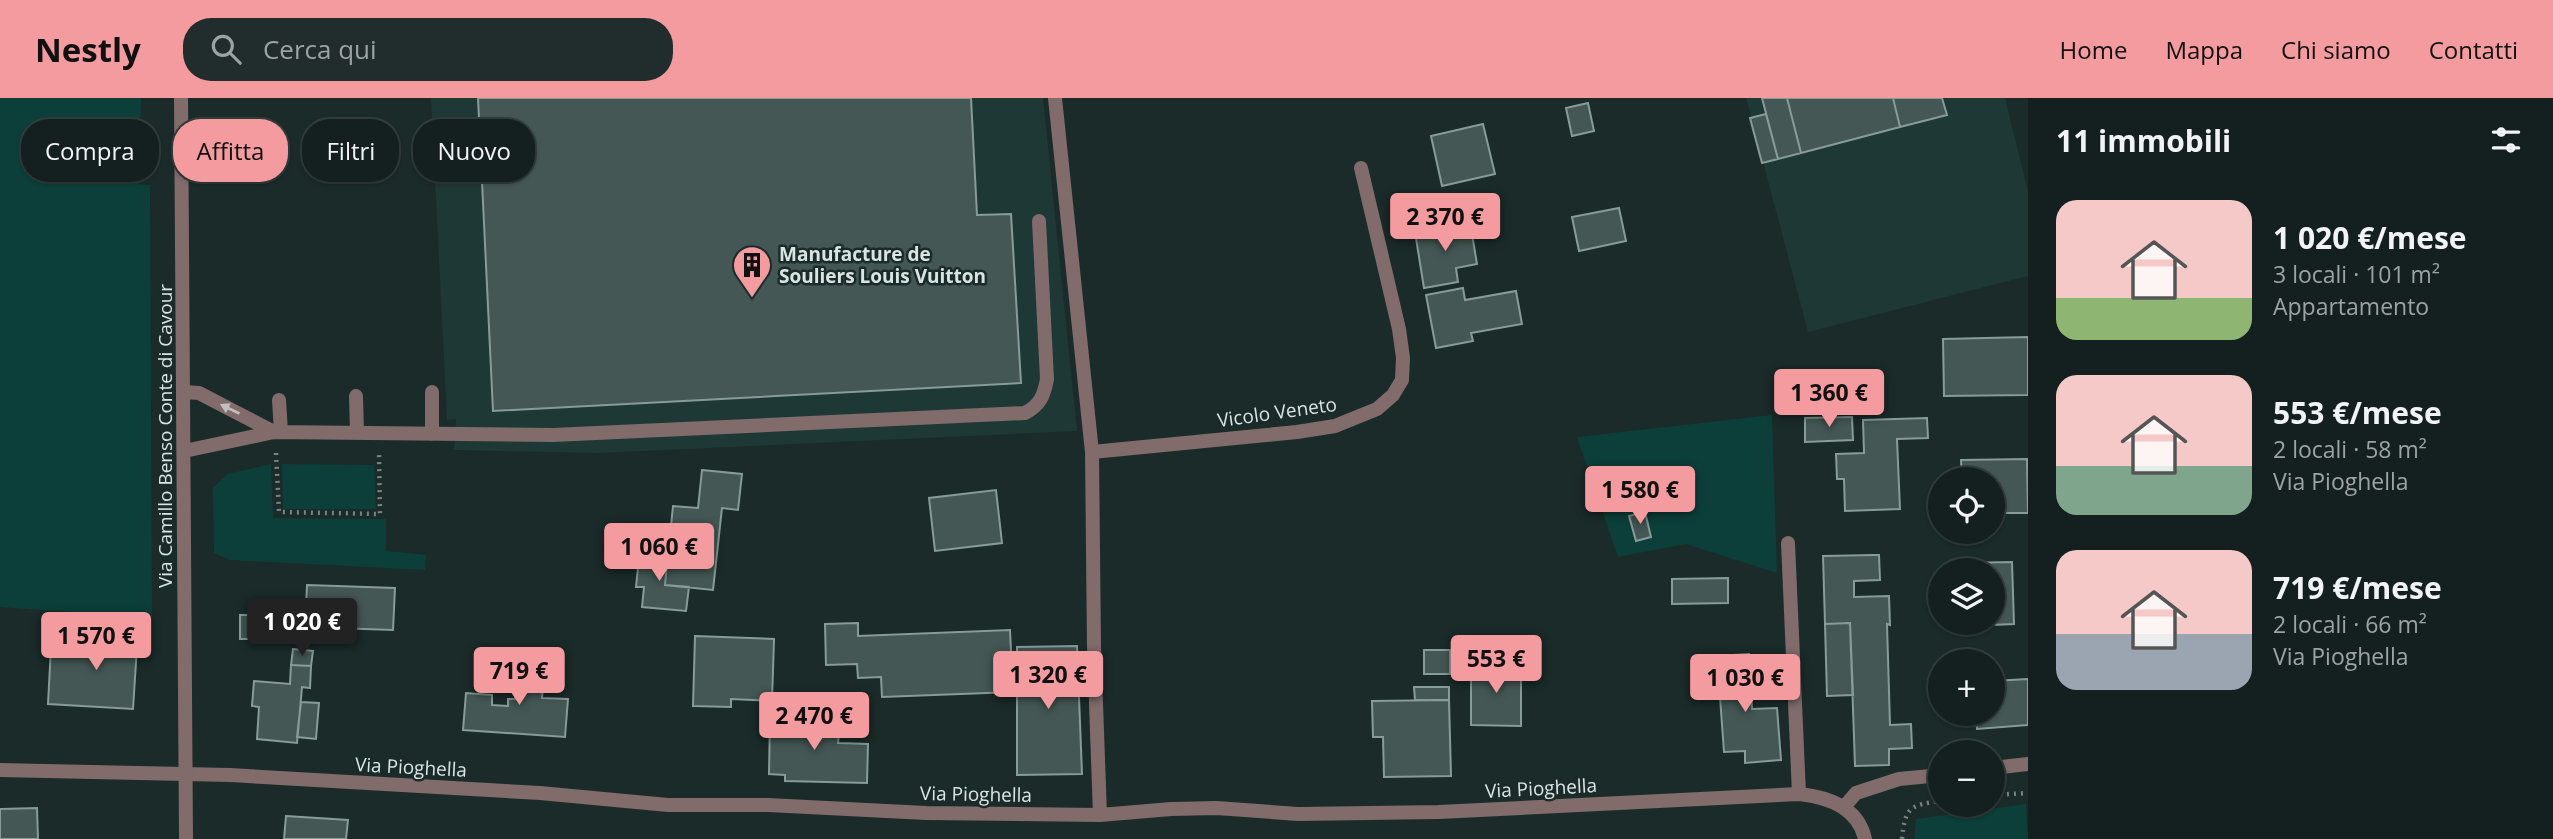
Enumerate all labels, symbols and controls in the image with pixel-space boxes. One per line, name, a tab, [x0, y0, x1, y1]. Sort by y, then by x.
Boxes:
search box	[183, 18, 673, 81]
text: Nestly	[35, 27, 141, 72]
icon: search	[207, 30, 245, 68]
text: Cerca qui	[263, 31, 377, 67]
text: Home	[2060, 33, 2127, 66]
text: Mappa	[2165, 33, 2243, 66]
text: Chi siamo	[2281, 33, 2391, 66]
text: Contatti	[2429, 33, 2518, 66]
chip: Compra	[21, 119, 159, 182]
chip: Affitta	[173, 119, 288, 182]
chip: Filtri	[302, 119, 399, 182]
chip: Nuovo	[413, 119, 535, 182]
text: 11 immobili	[2056, 120, 2231, 161]
icon: filters	[2487, 121, 2525, 159]
pin: 2 370 €	[1380, 194, 1510, 253]
text: 2 370 €	[1406, 200, 1484, 232]
text: 1 020 €/mese	[2273, 217, 2467, 258]
icon: home	[2112, 228, 2196, 312]
place label: Manufacture de Souliers Louis Vuitton	[779, 241, 986, 289]
building icon: Manufacture de Souliers Louis Vuitton	[731, 244, 773, 299]
text: 3 locali · 101 m²	[2273, 258, 2440, 290]
street label: Via Camillo Benso Conte di Cavour	[152, 284, 178, 588]
text: Appartamento	[2273, 290, 2429, 322]
pin: 1 360 €	[1764, 370, 1894, 429]
text: 1 360 €	[1790, 376, 1868, 408]
street label: Vicolo Veneto	[1216, 391, 1338, 433]
text: 553 €/mese	[2273, 392, 2442, 433]
one-way arrow	[220, 403, 240, 414]
icon: home	[2112, 403, 2196, 487]
text: 2 locali · 58 m²	[2273, 433, 2427, 465]
text: Via Pioghella	[2273, 465, 2409, 497]
pin: 1 580 €	[1575, 466, 1705, 526]
map controls	[1928, 467, 2005, 817]
button: locate	[1928, 467, 2005, 544]
text: 1 580 €	[1601, 473, 1679, 505]
pin: 1 060 €	[594, 524, 724, 583]
text: 1 060 €	[620, 530, 698, 562]
button: layers	[1928, 558, 2005, 635]
text: 719 €/mese	[2273, 567, 2442, 608]
icon: home	[2112, 578, 2196, 662]
pin: 1 020 €	[237, 598, 367, 658]
text: 1 020 €	[263, 605, 341, 637]
text: 2 locali · 66 m²	[2273, 608, 2427, 640]
pin: 1 570 €	[31, 612, 161, 672]
text: 1 570 €	[57, 619, 135, 651]
pin: 553 €	[1447, 636, 1545, 695]
text: Via Pioghella	[2273, 640, 2409, 672]
text: 553 €	[1467, 642, 1525, 674]
pin: 719 €	[470, 648, 568, 707]
button: +	[1928, 649, 2005, 726]
pin: 1 320 €	[983, 652, 1113, 711]
text: 719 €	[490, 654, 548, 686]
pin: 1 030 €	[1680, 654, 1810, 714]
text: 1 320 €	[1009, 658, 1087, 690]
text: 1 030 €	[1706, 661, 1784, 693]
pin: 2 470 €	[749, 692, 879, 752]
text: 2 470 €	[775, 699, 853, 731]
button: −	[1928, 740, 2005, 817]
street label: Via Pioghella	[354, 751, 468, 783]
street label: Via Pioghella	[1484, 772, 1598, 804]
street label: Via Pioghella	[920, 780, 1032, 808]

